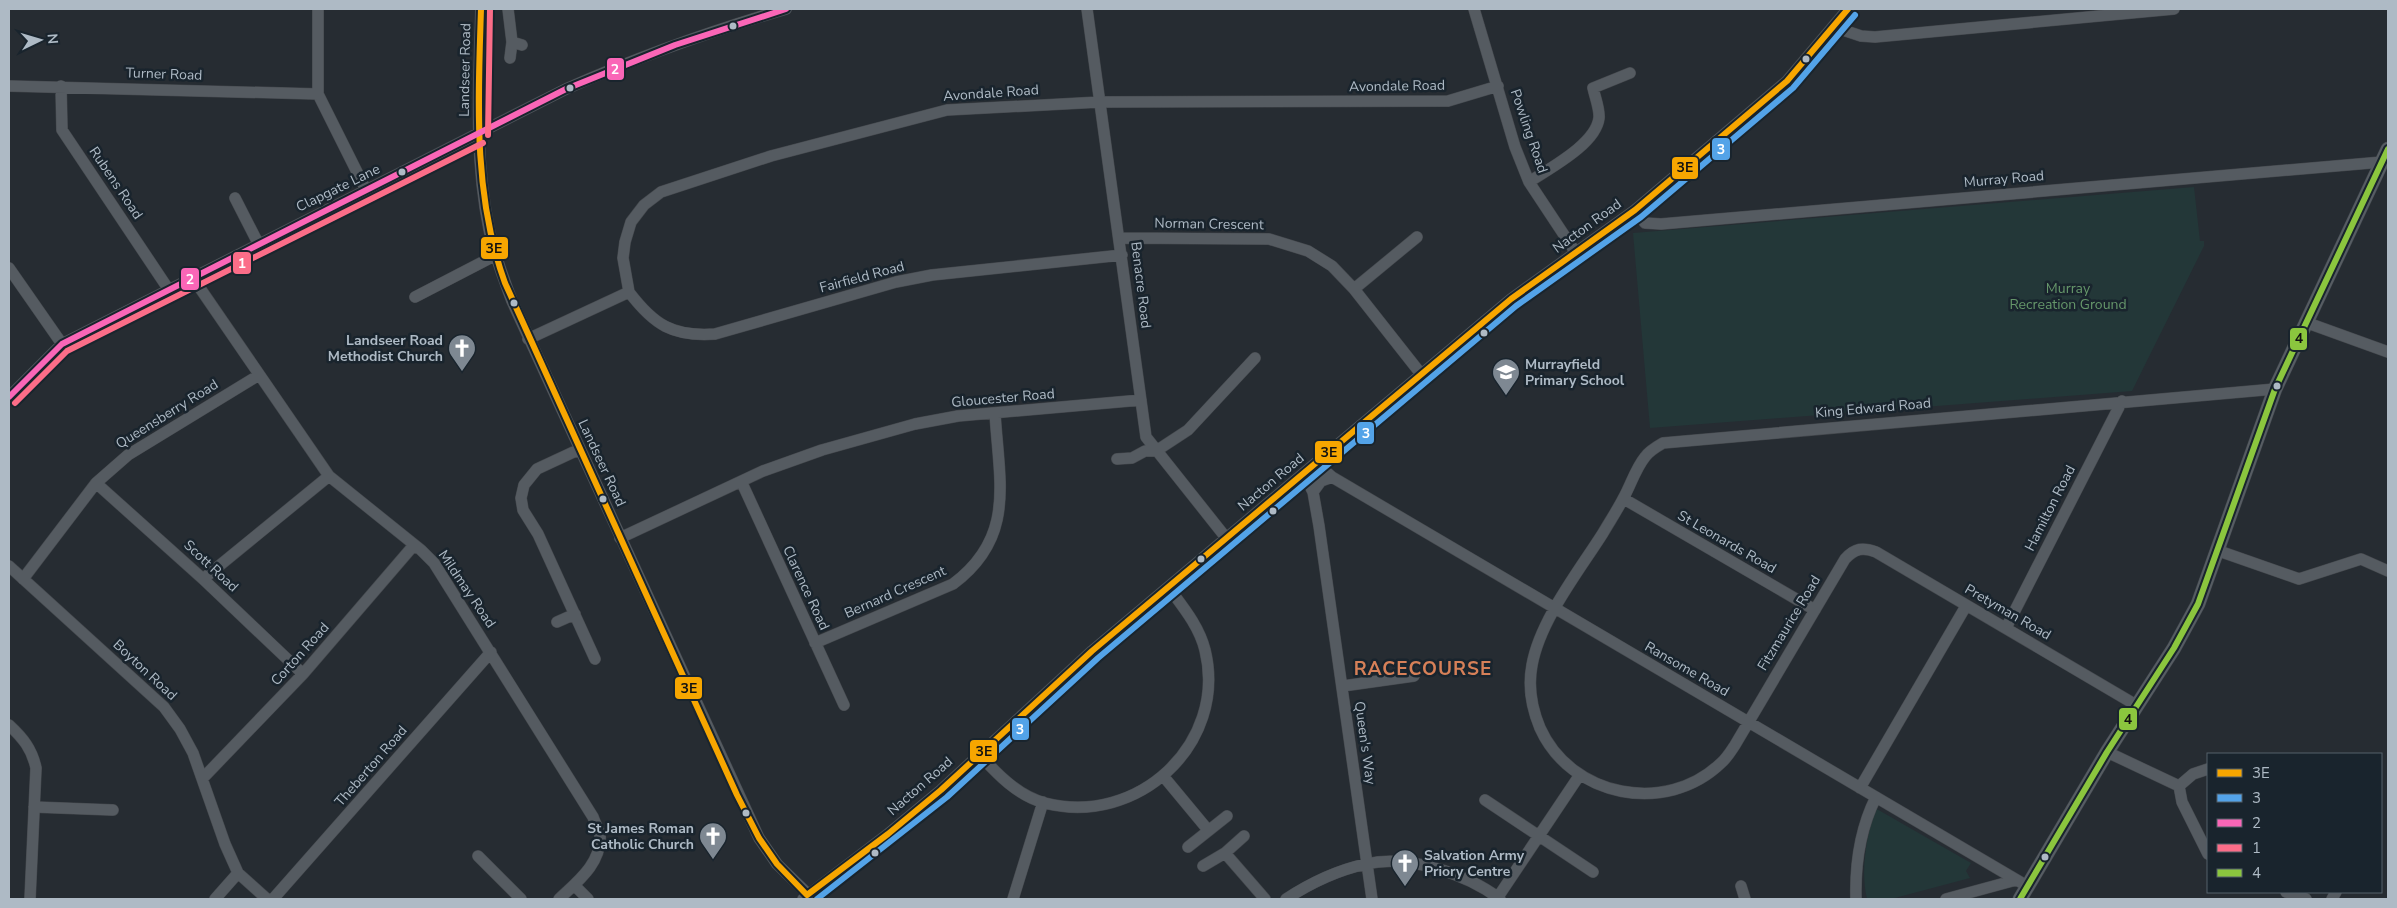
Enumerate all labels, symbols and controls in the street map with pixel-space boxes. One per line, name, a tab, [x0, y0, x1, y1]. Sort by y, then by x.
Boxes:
north arrow	[15, 15, 65, 65]
unlabelled marker	[728, 21, 738, 31]
street label: Landseer Road	[455, 23, 475, 117]
text: N	[43, 33, 62, 45]
unlabelled marker	[1801, 54, 1811, 64]
line badge: 2	[606, 57, 625, 81]
text: 2	[611, 60, 619, 79]
street label: Turner Road	[125, 63, 203, 85]
street label: Avondale Road	[1349, 76, 1445, 96]
street label: Avondale Road	[942, 80, 1040, 106]
unlabelled marker	[565, 83, 575, 93]
street label: Powling Road	[1506, 86, 1552, 176]
line badge: 3	[1711, 137, 1731, 161]
text: 3	[1717, 140, 1725, 159]
street label: Rubens Road	[85, 143, 147, 223]
line badge: 3E	[1671, 156, 1699, 180]
text: 3E	[1677, 158, 1693, 177]
street label: Clapgate Lane	[293, 159, 383, 217]
street label: Murray Road	[1963, 166, 2045, 192]
unlabelled marker	[397, 167, 407, 177]
street label: Nacton Road	[1549, 195, 1625, 257]
street label: Norman Crescent	[1154, 214, 1264, 234]
line badge: 3E	[480, 236, 509, 260]
text: 3E	[486, 239, 502, 258]
street label: Benacre Road	[1126, 241, 1156, 329]
line badge: 1	[232, 251, 252, 275]
text: 1	[238, 254, 246, 273]
street label: Fairfield Road	[817, 257, 907, 297]
line badge: 2	[180, 267, 200, 291]
text: 2	[186, 270, 194, 289]
park label: Murray Recreation Ground	[2009, 279, 2127, 314]
unlabelled marker	[509, 298, 519, 308]
line badge: 4	[2289, 327, 2308, 351]
unlabelled marker	[1479, 328, 1489, 338]
text: 4	[2295, 329, 2304, 348]
place label: Landseer Road Methodist Church	[328, 331, 443, 366]
church icon: Landseer Road Methodist Church	[447, 333, 477, 372]
place label: Murrayfield Primary School	[1525, 355, 1625, 390]
school or university icon: Murrayfield Primary School	[1491, 357, 1521, 396]
street label: Queensberry Road	[112, 375, 222, 453]
unlabelled marker	[2272, 381, 2282, 391]
street label: Gloucester Road	[950, 384, 1056, 412]
street label: King Edward Road	[1814, 393, 1932, 423]
street label: Landseer Road	[574, 416, 630, 510]
line badge: 3	[1356, 421, 1375, 445]
text: 3	[1362, 424, 1370, 443]
line badge: 3E	[1314, 440, 1343, 464]
text: 3E	[1321, 443, 1337, 462]
street label: Nacton Road	[1234, 449, 1308, 515]
street label: Hamilton Road	[2020, 462, 2080, 554]
unlabelled marker	[598, 494, 608, 504]
unlabelled marker	[1268, 506, 1278, 516]
street label: St Leonards Road	[1674, 506, 1780, 578]
street label: Scott Road	[179, 536, 243, 596]
street label: Clarence Road	[778, 543, 834, 633]
street label: Mildmay Road	[434, 546, 500, 632]
unlabelled marker	[1196, 554, 1206, 564]
street label: Bernard Crescent	[841, 561, 949, 623]
street label: Fitzmaurice Road	[1753, 572, 1825, 674]
street label: Pretyman Road	[1961, 580, 2055, 644]
street label: Corton Road	[267, 618, 333, 690]
street label: Boyton Road	[109, 635, 181, 705]
street label: Ransome Road	[1641, 637, 1733, 701]
district label: RACECOURSE	[1354, 656, 1492, 682]
line badge: 3E	[674, 676, 703, 700]
text: 3E	[681, 679, 697, 698]
street label: Queen's Way	[1350, 700, 1380, 787]
line badge: 4	[2118, 707, 2138, 731]
text: 4	[2124, 710, 2133, 729]
line badge: 3	[1011, 717, 1030, 741]
text: 3	[1016, 720, 1024, 739]
street label: Theberton Road	[331, 721, 411, 811]
line badge: 3E	[969, 739, 998, 763]
text: 3E	[976, 742, 992, 761]
street label: Nacton Road	[883, 752, 957, 820]
legend	[2207, 753, 2382, 893]
text: 3E	[2252, 763, 2270, 783]
text: 3	[2252, 788, 2261, 808]
unlabelled marker	[741, 808, 751, 818]
text: 2	[2252, 813, 2261, 833]
place label: St James Roman Catholic Church	[587, 819, 694, 854]
church icon: St James Roman Catholic Church	[698, 821, 728, 860]
text: 1	[2252, 838, 2261, 858]
place label: Salvation Army Priory Centre	[1424, 846, 1525, 881]
unlabelled marker	[870, 848, 880, 858]
church icon: Salvation Army Priory Centre	[1390, 848, 1420, 887]
unlabelled marker	[2040, 852, 2050, 862]
text: 4	[2252, 863, 2261, 883]

